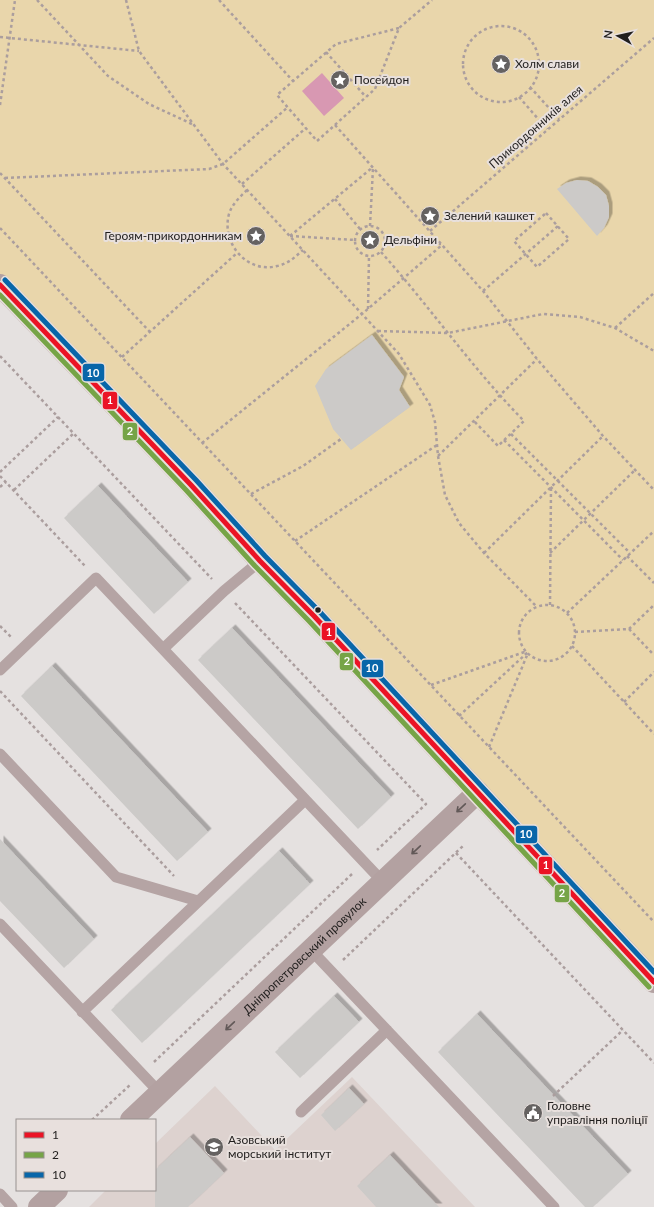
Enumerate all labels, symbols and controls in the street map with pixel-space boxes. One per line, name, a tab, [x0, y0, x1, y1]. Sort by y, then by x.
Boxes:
north arrow	[598, 16, 638, 56]
text: N	[601, 29, 615, 40]
place icon: Холм слави	[490, 53, 512, 75]
place label: Холм слави	[515, 56, 579, 71]
place icon: Посейдон	[329, 69, 351, 91]
place label: Посейдон	[354, 72, 409, 87]
street label: Прикордонників алея	[486, 82, 586, 171]
place icon: Зелений кашкет	[419, 205, 441, 227]
place label: Зелений кашкет	[444, 208, 534, 223]
place icon: Героям-прикордонникам	[245, 225, 267, 247]
place label: Героям-прикордонникам	[104, 228, 242, 243]
place icon: Дельфіни	[359, 229, 381, 251]
place label: Дельфіни	[384, 232, 437, 247]
line badge: 10	[82, 363, 105, 382]
text: 10	[87, 366, 100, 379]
line badge: 1	[102, 391, 118, 410]
text: 1	[107, 393, 113, 406]
line badge: 2	[122, 422, 138, 441]
text: 2	[127, 424, 133, 437]
unlabelled marker	[313, 605, 323, 615]
line badge: 1	[321, 622, 336, 641]
text: 1	[326, 625, 332, 638]
line badge: 2	[339, 652, 354, 671]
text: 2	[344, 654, 350, 667]
line badge: 10	[361, 659, 384, 678]
text: 10	[366, 661, 379, 674]
one-way arrow	[456, 803, 466, 813]
line badge: 10	[515, 825, 538, 844]
text: 10	[520, 827, 533, 840]
one-way arrow	[411, 846, 421, 855]
line badge: 1	[538, 856, 553, 875]
text: 1	[543, 858, 549, 871]
line badge: 2	[554, 884, 570, 903]
text: 2	[559, 886, 565, 899]
street label: Дніпропетровський провулок	[239, 893, 370, 1017]
one-way arrow	[225, 1021, 235, 1031]
place label: Головне управління поліції	[547, 1098, 648, 1127]
public building icon: Головне управління поліції	[522, 1102, 544, 1124]
legend	[16, 1119, 156, 1191]
text: 1	[52, 1127, 59, 1142]
place label: Азовський морський інститут	[228, 1132, 331, 1161]
school or university icon: Азовський морський інститут	[203, 1136, 225, 1158]
text: 2	[52, 1147, 59, 1162]
text: 10	[52, 1167, 66, 1182]

